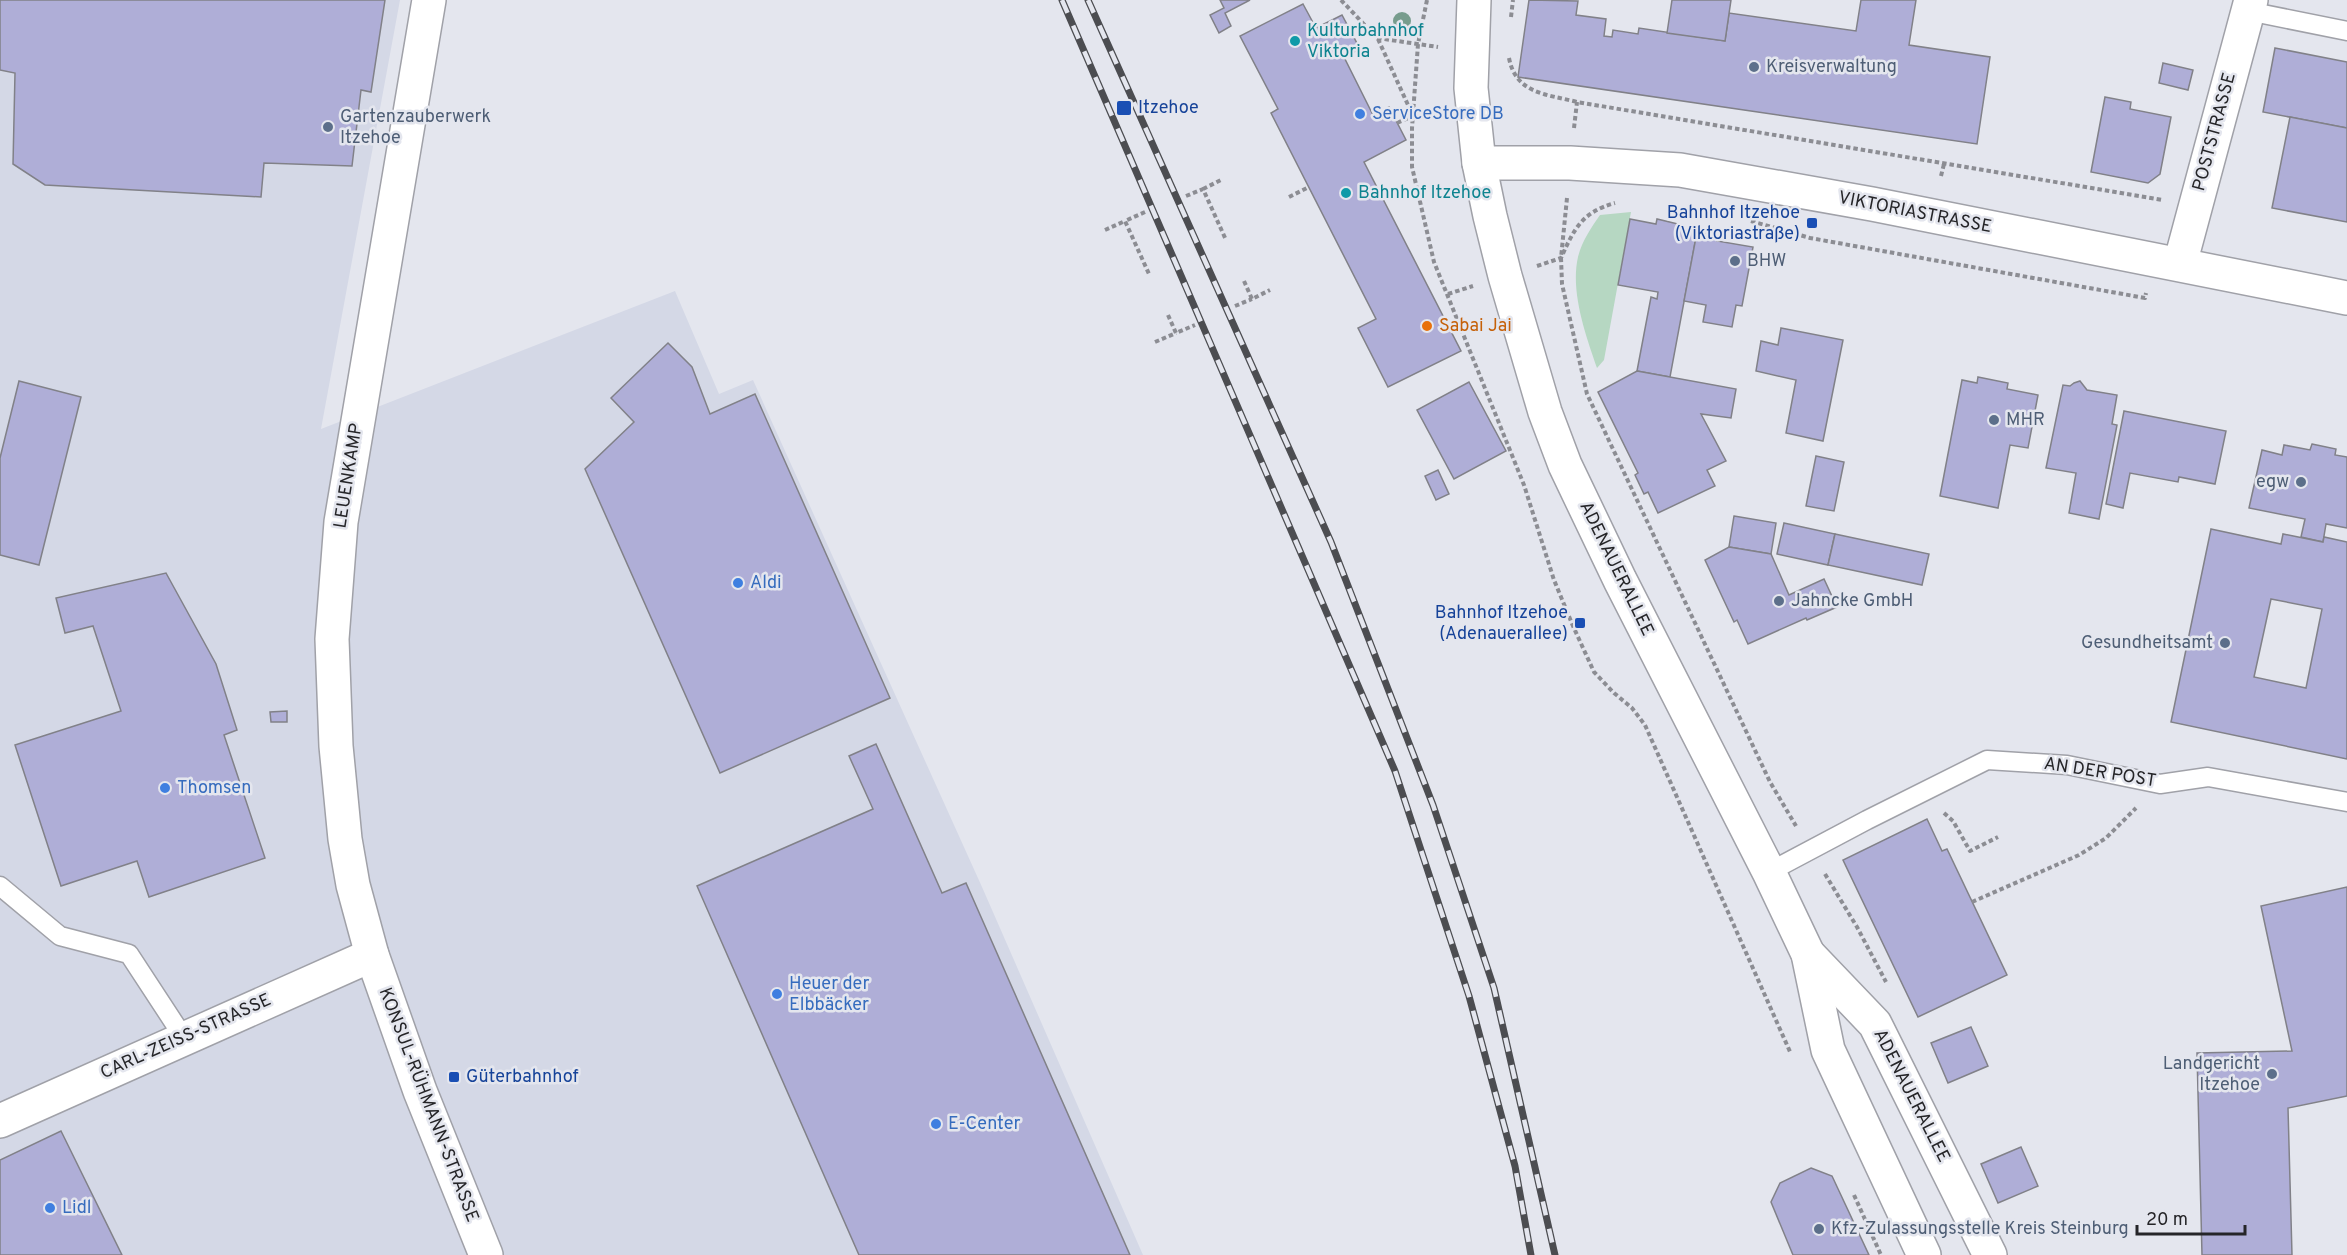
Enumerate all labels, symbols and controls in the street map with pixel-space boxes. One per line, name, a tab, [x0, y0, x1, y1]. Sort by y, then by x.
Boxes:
place label: Kulturbahnhof Viktoria	[1307, 20, 1424, 64]
marker: Kulturbahnhof Viktoria	[1288, 34, 1302, 48]
place label: Kreisverwaltung	[1766, 56, 1897, 79]
marker: Kreisverwaltung	[1747, 60, 1761, 74]
street label: POSTSTRASSE	[2188, 70, 2242, 194]
place label: Itzehoe	[1138, 97, 1199, 120]
marker: Itzehoe	[1115, 99, 1133, 117]
place label: ServiceStore DB	[1372, 103, 1504, 126]
place label: Gartenzauberwerk Itzehoe	[340, 106, 491, 150]
marker: ServiceStore DB	[1353, 107, 1367, 121]
marker: Gartenzauberwerk Itzehoe	[321, 120, 335, 134]
place label: Bahnhof Itzehoe	[1358, 182, 1491, 205]
marker: Bahnhof Itzehoe	[1339, 186, 1353, 200]
street label: VIKTORIASTRASSE	[1836, 187, 1994, 239]
place label: Bahnhof Itzehoe (Viktoriastraße)	[1667, 202, 1800, 246]
marker: Bahnhof Itzehoe (Viktoriastraße)	[1805, 216, 1819, 230]
place label: BHW	[1747, 250, 1786, 273]
marker: BHW	[1728, 254, 1742, 268]
place label: Sabai Jai	[1439, 315, 1512, 338]
marker: Sabai Jai	[1420, 319, 1434, 333]
place label: MHR	[2006, 409, 2045, 432]
marker: MHR	[1987, 413, 2001, 427]
street label: LEUENKAMP	[329, 422, 369, 530]
place label: egw	[2256, 471, 2289, 494]
marker: egw	[2294, 475, 2308, 489]
street label: ADENAUERALLEE	[1574, 498, 1658, 640]
place label: Aldi	[750, 572, 782, 595]
marker: Aldi	[731, 576, 745, 590]
place label: Jahncke GmbH	[1791, 590, 1913, 613]
marker: Jahncke GmbH	[1772, 594, 1786, 608]
place label: Bahnhof Itzehoe (Adenauerallee)	[1435, 602, 1568, 646]
marker: Bahnhof Itzehoe (Adenauerallee)	[1573, 616, 1587, 630]
place label: Gesundheitsamt	[2081, 632, 2213, 655]
marker: Gesundheitsamt	[2218, 636, 2232, 650]
street label: AN DER POST	[2042, 753, 2158, 793]
place label: Thomsen	[177, 777, 251, 800]
marker: Thomsen	[158, 781, 172, 795]
place label: Heuer der Elbbäcker	[789, 973, 869, 1017]
street label: KONSUL-RÜHMANN-STRASSE	[373, 984, 485, 1225]
marker: Heuer der Elbbäcker	[770, 987, 784, 1001]
street label: CARL-ZEISS-STRASSE	[97, 989, 275, 1085]
street label: ADENAUERALLEE	[1867, 1025, 1955, 1167]
place label: Landgericht Itzehoe	[2163, 1053, 2260, 1097]
place label: Güterbahnhof	[466, 1066, 579, 1089]
marker: Landgericht Itzehoe	[2265, 1067, 2279, 1081]
marker: Güterbahnhof	[447, 1070, 461, 1084]
place label: E-Center	[948, 1113, 1021, 1136]
marker: E-Center	[929, 1117, 943, 1131]
place label: Lidl	[62, 1197, 91, 1220]
scale bar	[2137, 1198, 2245, 1236]
marker: Lidl	[43, 1201, 57, 1215]
text: 20 m	[2146, 1209, 2188, 1232]
place label: Kfz-Zulassungsstelle Kreis Steinburg	[1831, 1218, 2129, 1241]
marker: Kfz-Zulassungsstelle Kreis Steinburg	[1812, 1222, 1826, 1236]

